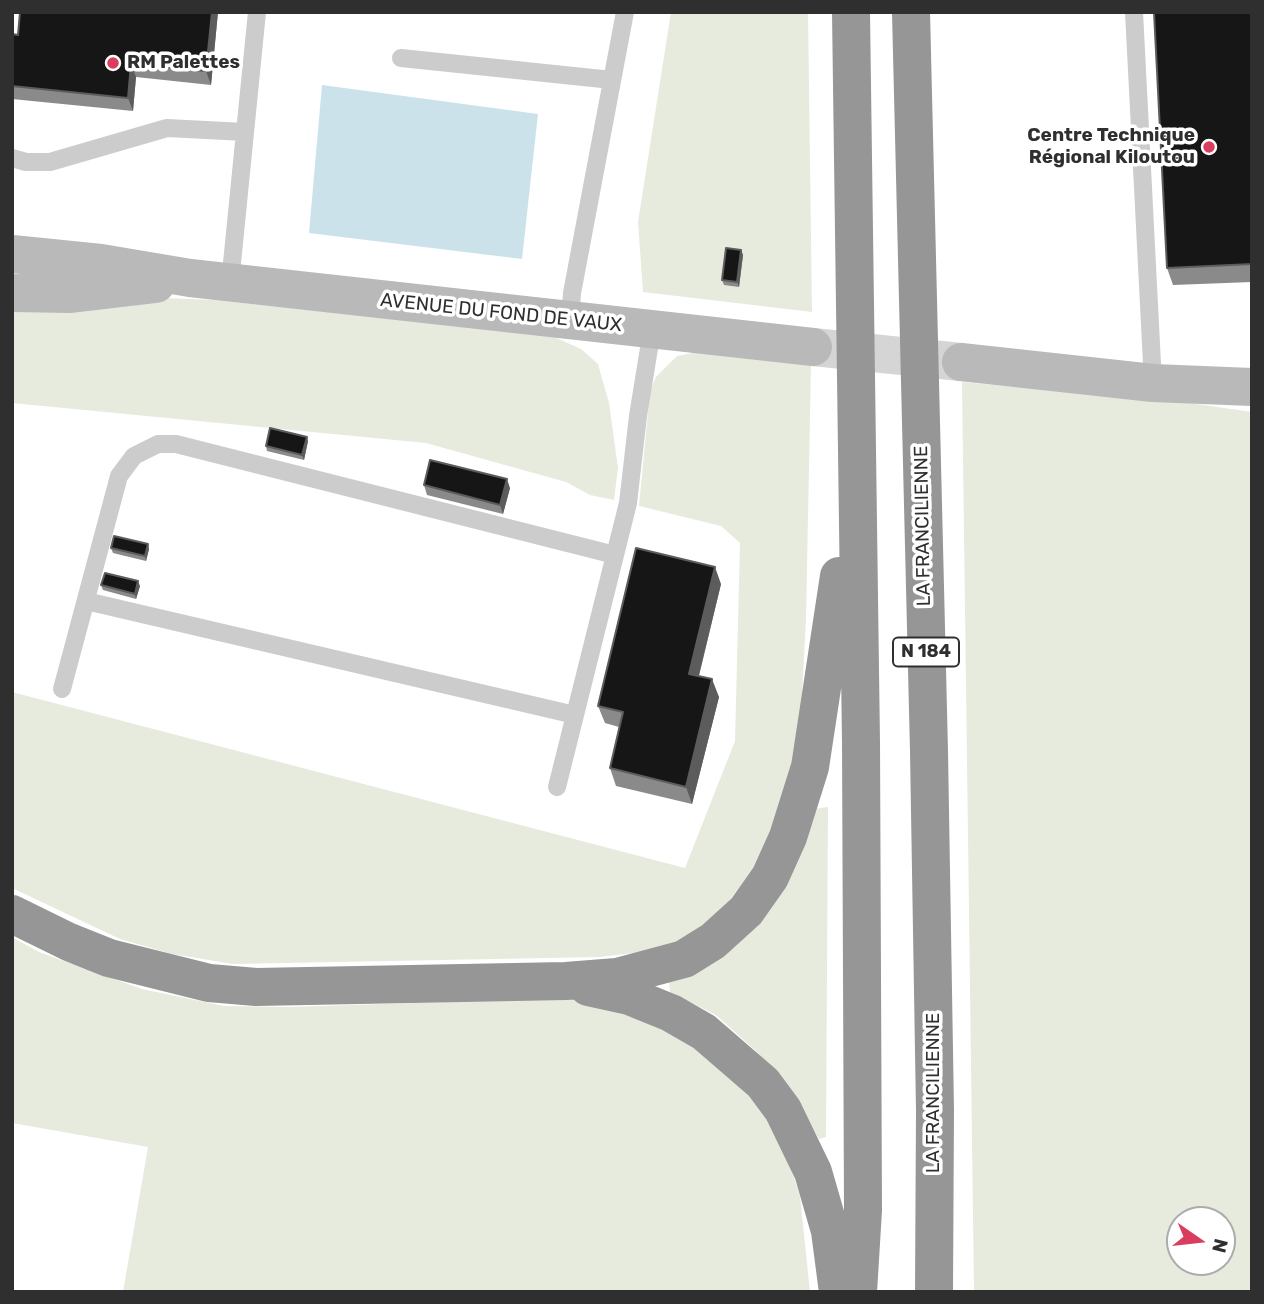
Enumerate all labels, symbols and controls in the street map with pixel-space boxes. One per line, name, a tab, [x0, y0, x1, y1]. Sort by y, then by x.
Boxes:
place label: RM Palettes	[127, 52, 240, 74]
marker: RM Palettes	[105, 55, 121, 71]
place label: Centre Technique Régional Kiloutou	[1027, 125, 1195, 169]
marker: Centre Technique Régional Kiloutou	[1201, 139, 1217, 155]
street label: AVENUE DU FOND DE VAUX	[379, 289, 623, 337]
street label: LA FRANCILIENNE	[910, 445, 936, 607]
road number: N 184	[893, 638, 959, 666]
street label: LA FRANCILIENNE	[923, 1013, 945, 1173]
north arrow	[1166, 1206, 1236, 1276]
text: N	[1207, 1236, 1233, 1255]

